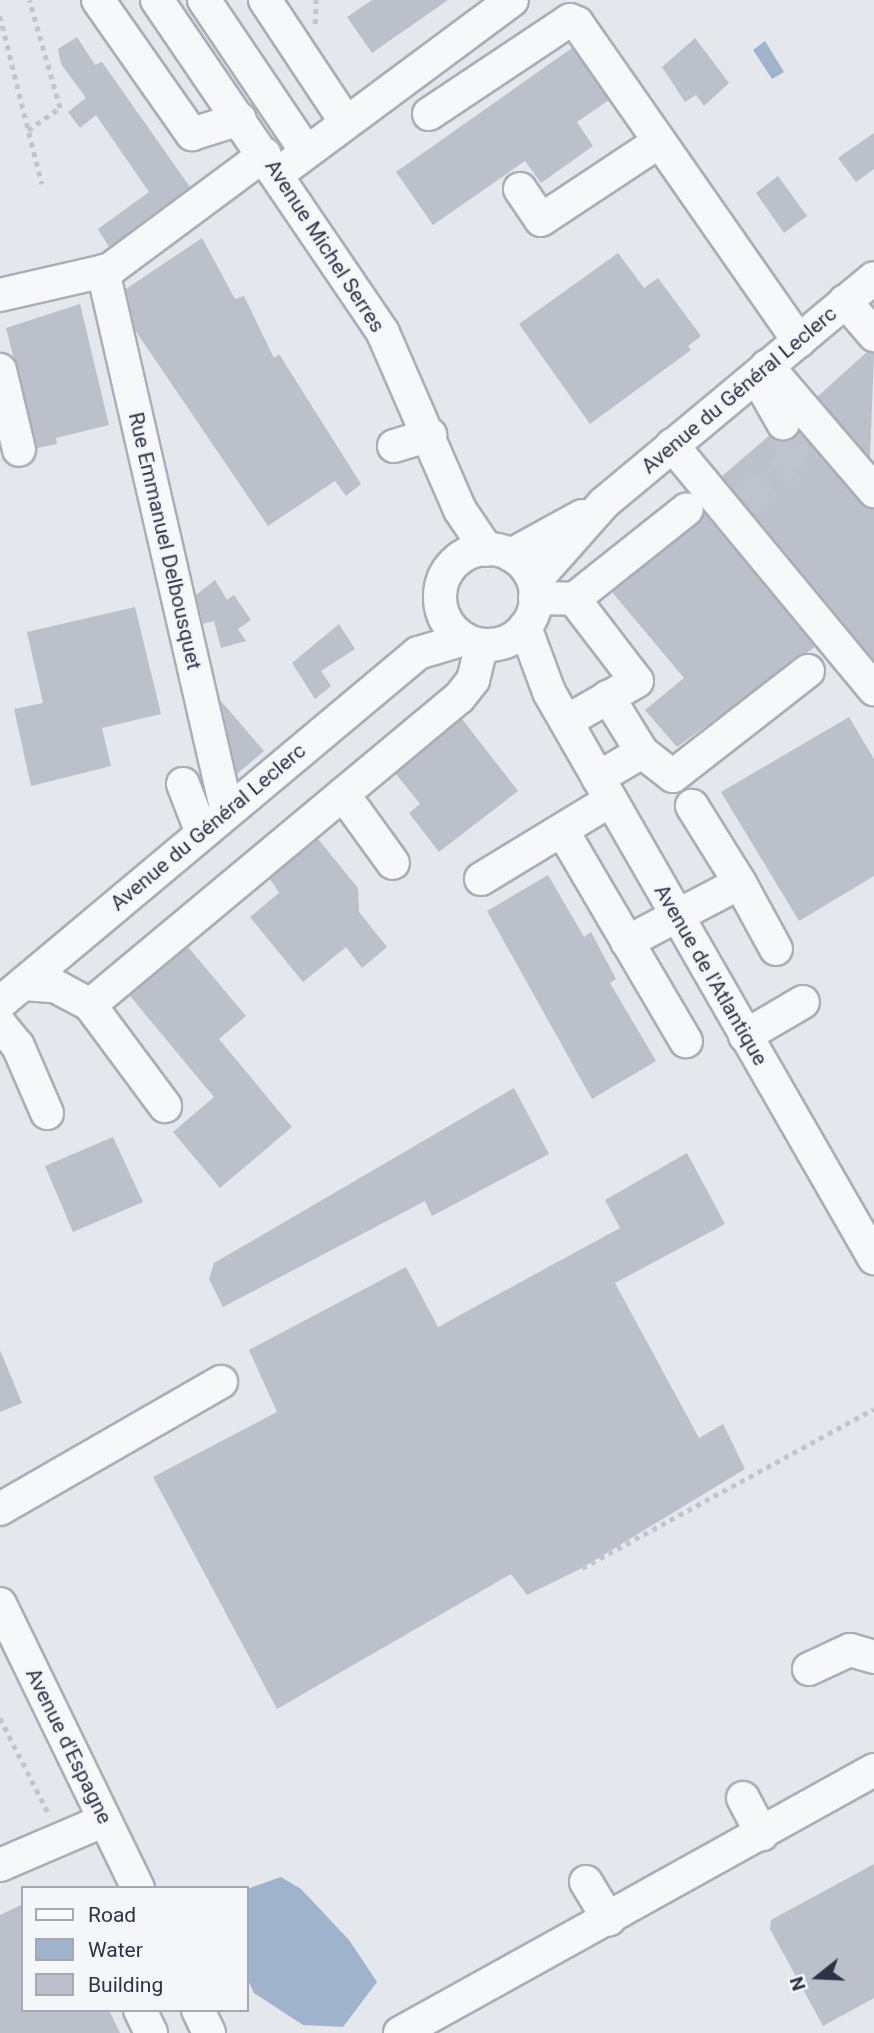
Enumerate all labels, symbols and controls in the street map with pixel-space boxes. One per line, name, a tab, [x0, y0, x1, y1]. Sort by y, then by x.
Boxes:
street label: Avenue Michel Serres	[260, 155, 390, 337]
street label: Avenue du Général Leclerc	[636, 301, 842, 479]
street label: Rue Emmanuel Delbousquet	[123, 410, 207, 672]
street label: Avenue du Général Leclerc	[105, 738, 311, 916]
street label: Avenue de l'Atlantique	[649, 880, 773, 1070]
street label: Avenue d'Espagne	[20, 1664, 118, 1828]
legend	[21, 1886, 248, 2012]
text: Road	[88, 1903, 136, 1927]
text: Water	[88, 1938, 143, 1962]
north arrow	[783, 1942, 853, 2012]
text: Building	[88, 1973, 163, 1997]
text: N	[785, 1974, 811, 1994]

